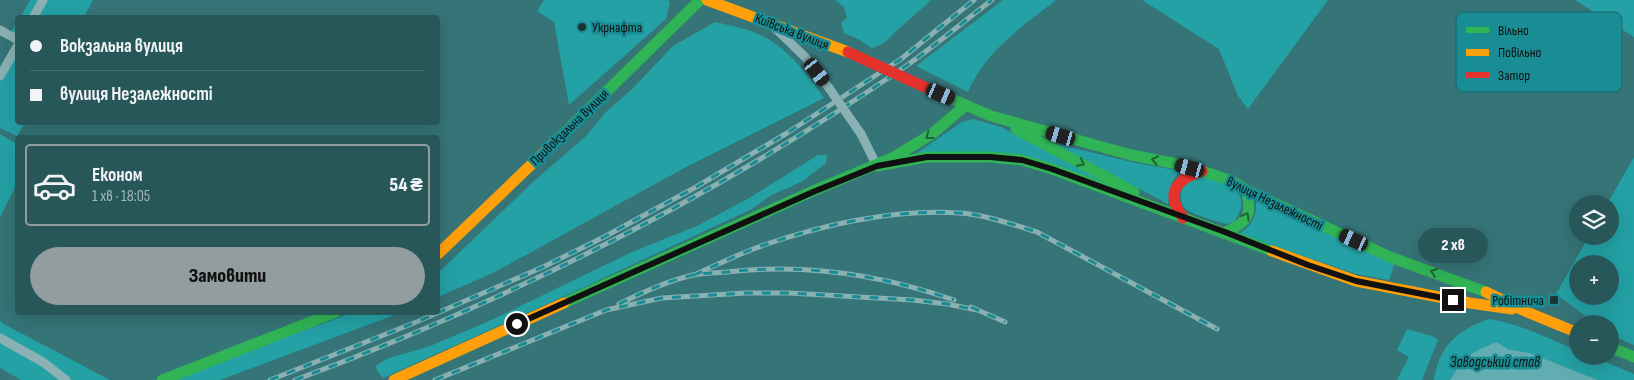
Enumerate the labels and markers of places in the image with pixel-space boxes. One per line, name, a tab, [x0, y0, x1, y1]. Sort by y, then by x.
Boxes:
place label: Укрнафта	[592, 19, 642, 36]
marker: Укрнафта	[576, 21, 588, 33]
place label: Робітнича	[1492, 292, 1544, 309]
marker: Робітнича	[1548, 294, 1560, 306]

